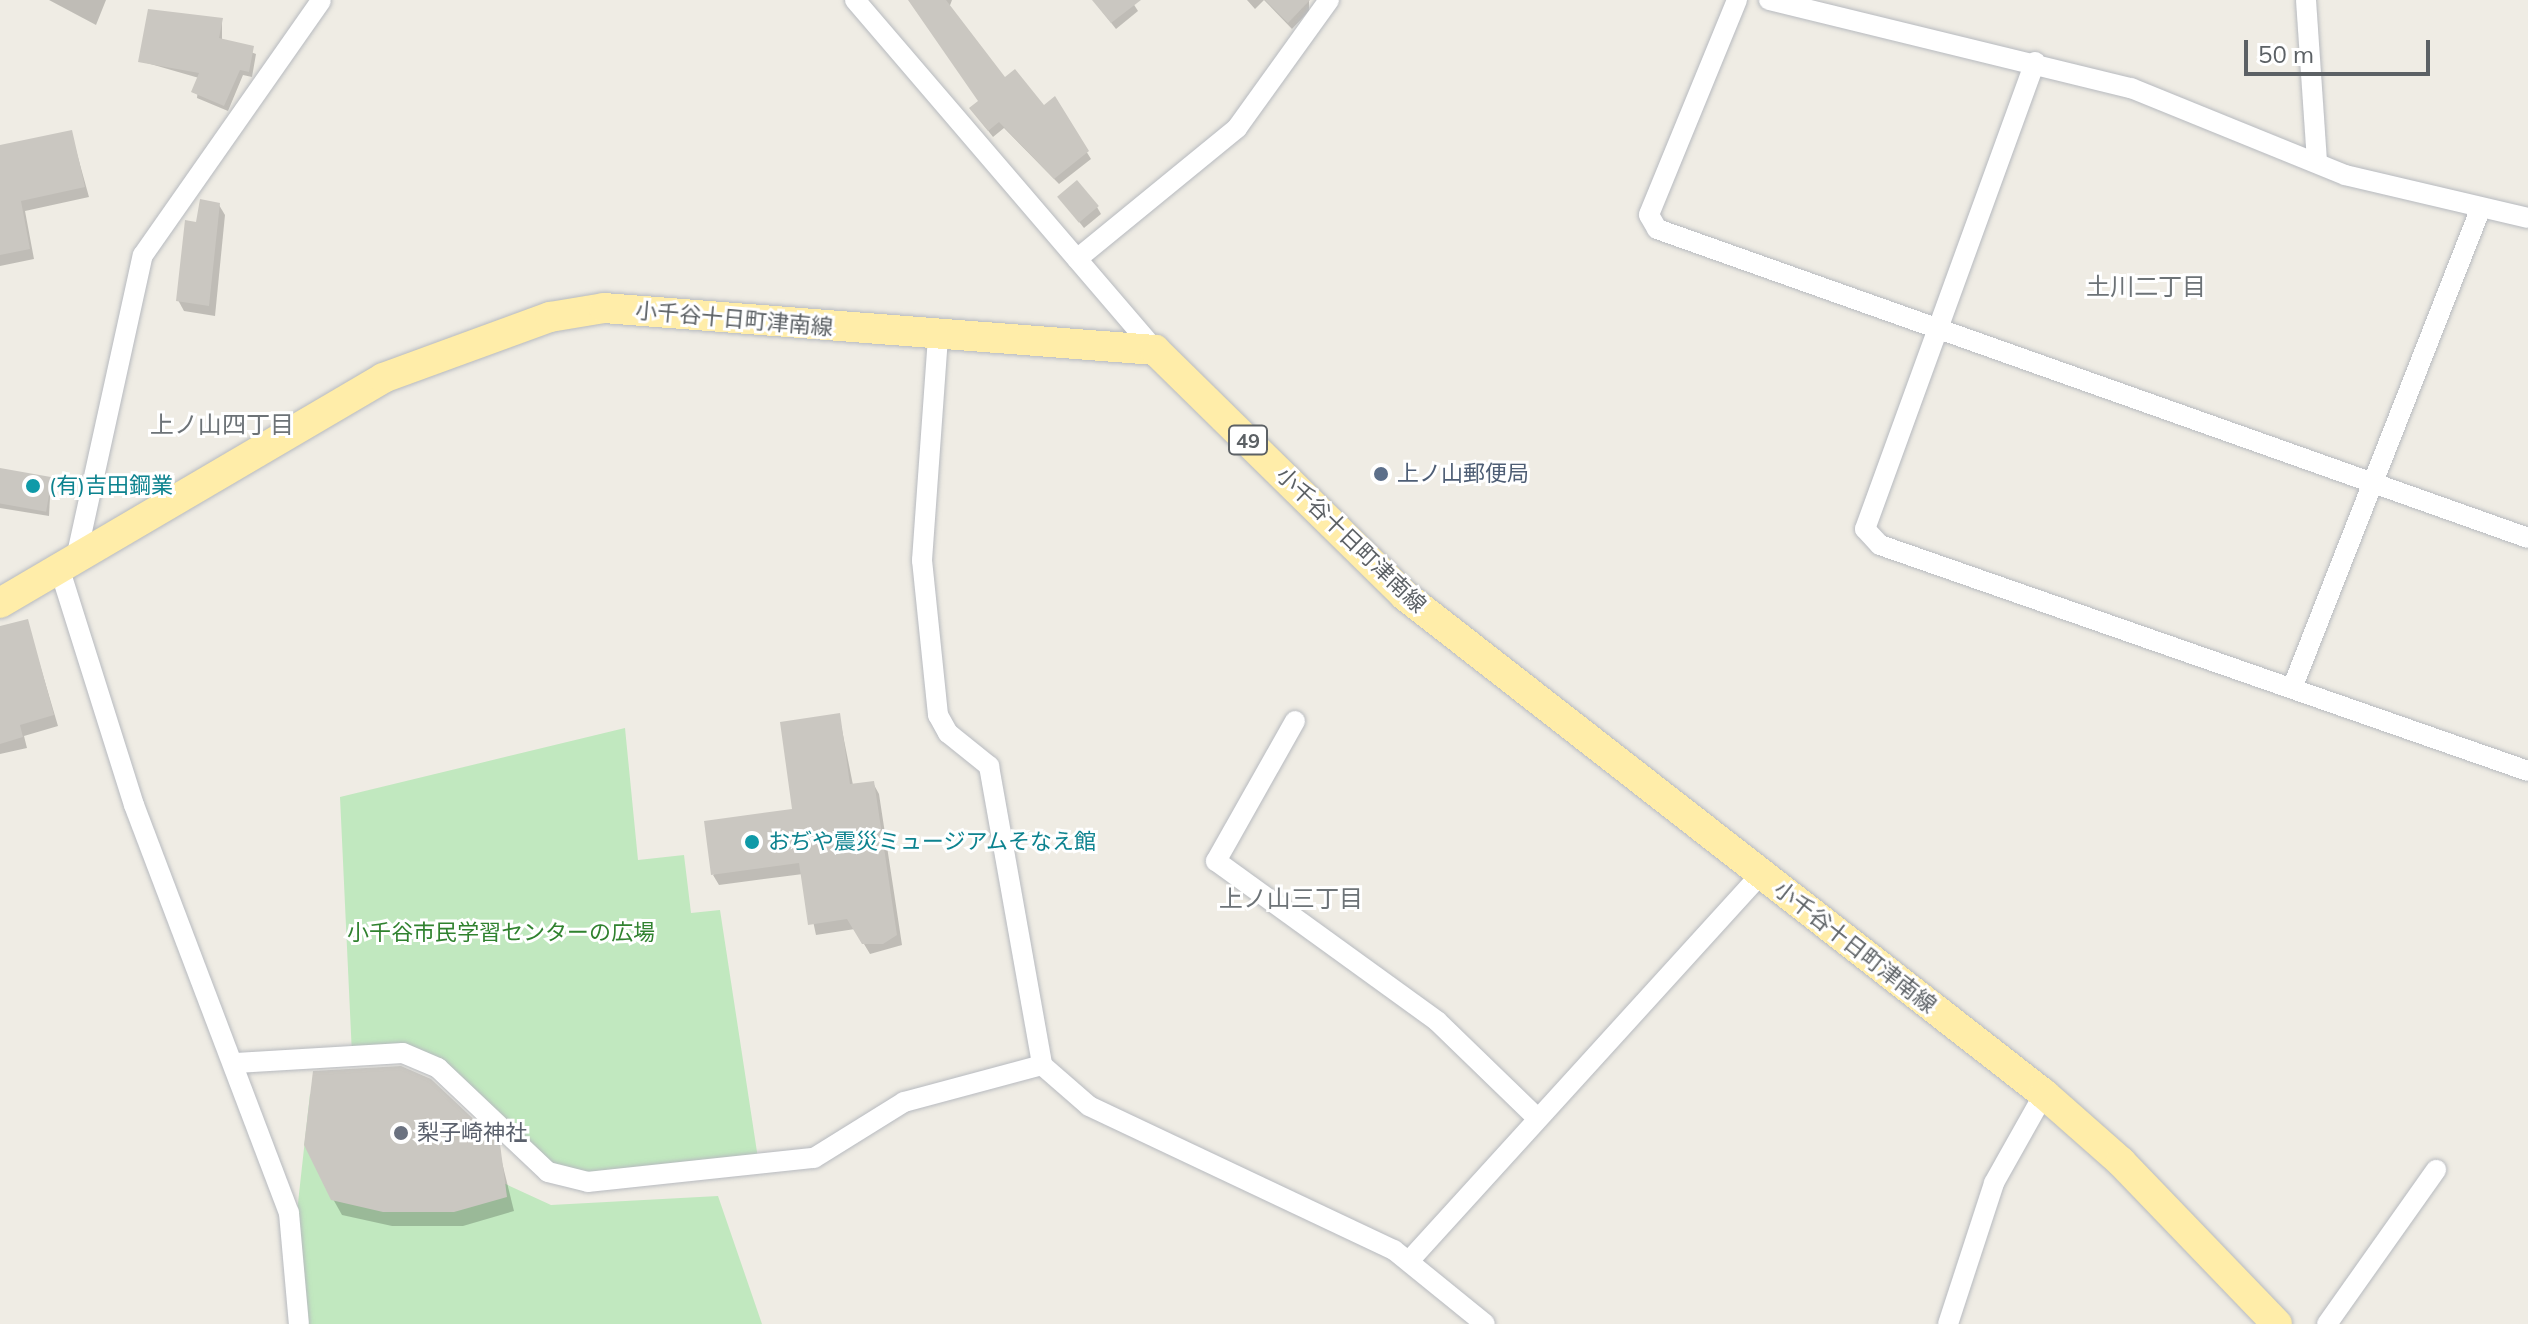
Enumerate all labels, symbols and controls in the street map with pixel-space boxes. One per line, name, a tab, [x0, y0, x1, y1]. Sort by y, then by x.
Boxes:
scale bar	[2248, 24, 2434, 74]
text: 50 m	[2258, 39, 2314, 69]
district label: 土川二丁目	[2086, 273, 2206, 301]
street label: 小千谷十日町津南線	[634, 297, 834, 341]
district label: 上ノ山四丁目	[150, 411, 294, 439]
road number: 49	[1228, 424, 1268, 456]
place label: 上ノ山郵便局	[1397, 461, 1529, 487]
street label: 小千谷十日町津南線	[1271, 462, 1431, 618]
marker: 上ノ山郵便局	[1372, 465, 1390, 483]
place label: (有)吉田鋼業	[49, 473, 173, 499]
marker: (有)吉田鋼業	[24, 477, 42, 495]
place label: おぢや震災ミュージアムそなえ館	[768, 829, 1098, 855]
marker: おぢや震災ミュージアムそなえ館	[743, 833, 761, 851]
street label: 小千谷十日町津南線	[1769, 876, 1941, 1018]
district label: 上ノ山三丁目	[1219, 885, 1363, 913]
park label: 小千谷市民学習センターの広場	[347, 920, 655, 946]
place label: 梨子崎神社	[417, 1120, 527, 1146]
marker: 梨子崎神社	[392, 1124, 410, 1142]

